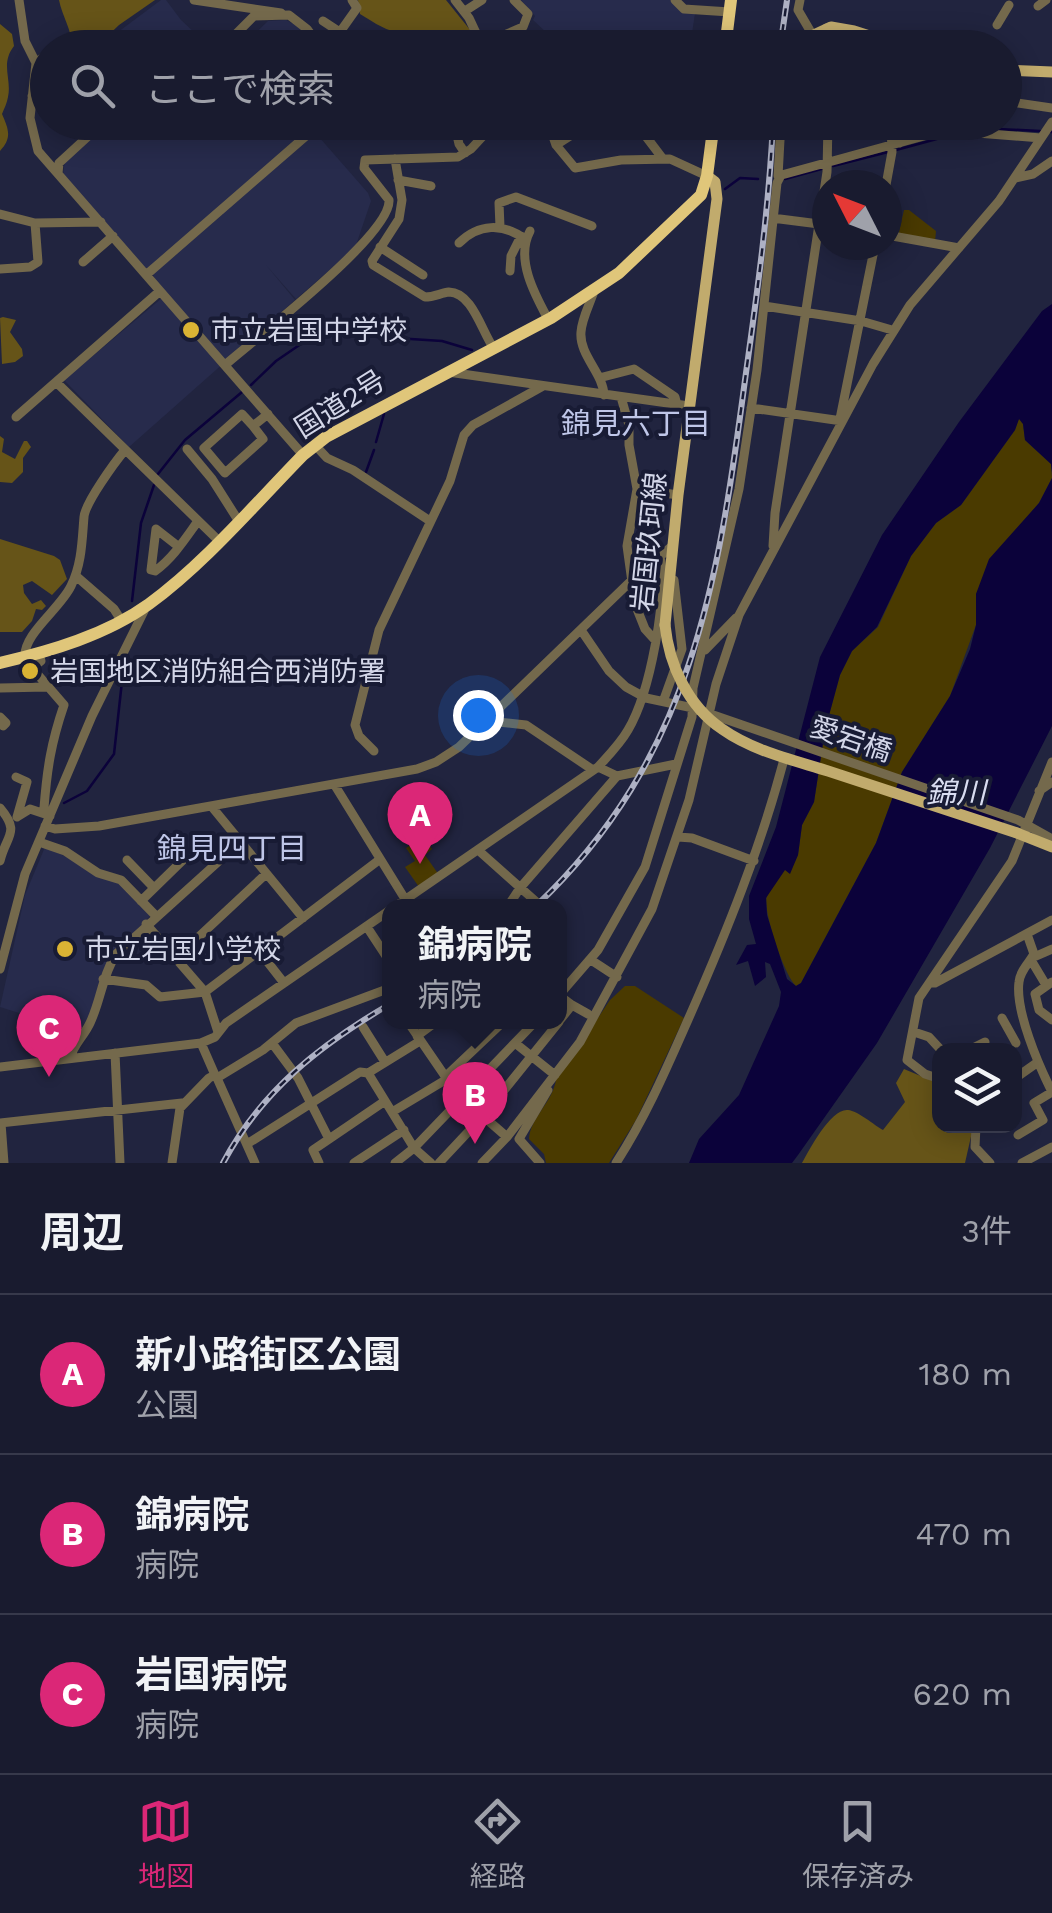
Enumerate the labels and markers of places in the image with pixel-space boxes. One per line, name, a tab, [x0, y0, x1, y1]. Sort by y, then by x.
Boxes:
place label: 市立岩国中学校	[211, 314, 407, 347]
marker: 市立岩国中学校	[180, 319, 202, 341]
place label: 岩国地区消防組合西消防署	[50, 655, 386, 688]
marker: 岩国地区消防組合西消防署	[19, 660, 41, 682]
pin: A	[388, 782, 452, 864]
place label: 市立岩国小学校	[85, 933, 281, 966]
marker: 市立岩国小学校	[54, 938, 76, 960]
pin: C	[17, 994, 82, 1077]
pin: B	[442, 1062, 508, 1144]

